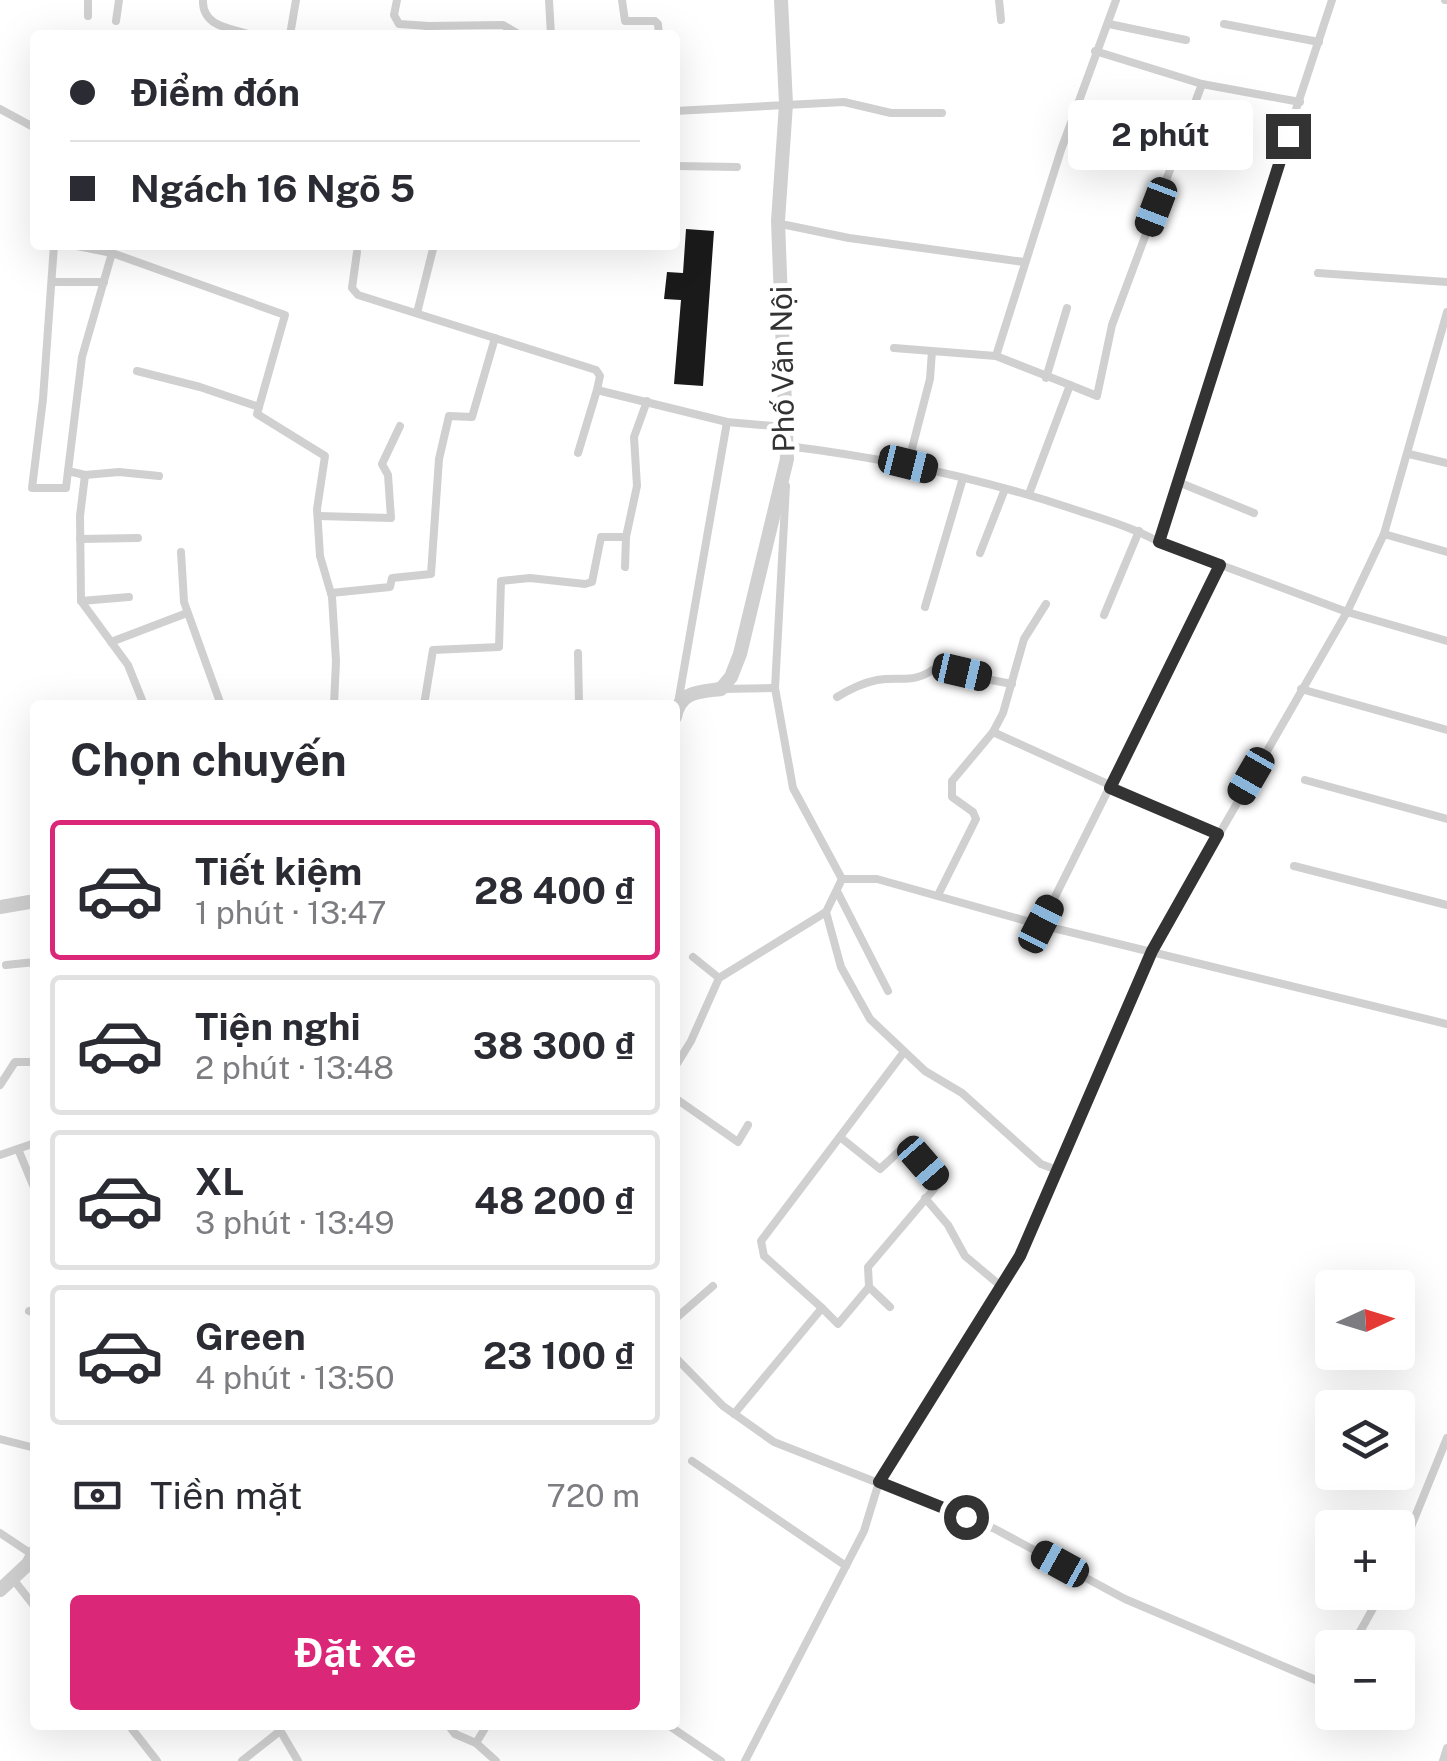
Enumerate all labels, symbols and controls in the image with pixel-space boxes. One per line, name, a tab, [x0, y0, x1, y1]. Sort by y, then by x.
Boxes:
text: Điểm đón	[130, 70, 300, 115]
callout: 2 phút	[1068, 101, 1253, 171]
route end	[1266, 114, 1311, 159]
text: 2 phút	[1111, 116, 1210, 153]
text: Ngách 16 Ngõ 5	[130, 166, 415, 211]
car	[1131, 174, 1181, 240]
street label: Phố Văn Nội	[763, 285, 801, 453]
car	[875, 442, 941, 486]
car	[929, 651, 995, 693]
text: Chọn chuyến	[70, 733, 347, 786]
car	[1223, 743, 1279, 809]
icon: car	[75, 845, 165, 935]
text: Tiết kiệm	[195, 849, 362, 894]
text: 28 400 ₫	[474, 868, 635, 913]
car	[1014, 890, 1068, 958]
text: 1 phút · 13:47	[195, 894, 387, 931]
icon: car	[75, 1000, 165, 1090]
text: Tiện nghi	[195, 1004, 361, 1049]
text: 38 300 ₫	[473, 1023, 635, 1068]
text: 2 phút · 13:48	[195, 1049, 394, 1086]
car	[892, 1131, 954, 1195]
icon: car	[75, 1155, 165, 1245]
text: XL	[195, 1159, 244, 1204]
text: 48 200 ₫	[474, 1178, 635, 1223]
text: 3 phút · 13:49	[195, 1204, 394, 1241]
north arrow	[1315, 1270, 1415, 1370]
map controls	[1315, 1270, 1415, 1730]
icon: car	[75, 1310, 165, 1400]
text: Green	[195, 1314, 306, 1359]
text: 23 100 ₫	[483, 1333, 635, 1378]
text: 4 phút · 13:50	[195, 1359, 395, 1396]
button: layers	[1315, 1390, 1415, 1490]
icon: cash	[70, 1468, 125, 1523]
text: Tiền mặt	[150, 1473, 302, 1518]
text: 720 m	[546, 1477, 640, 1514]
route start	[944, 1495, 989, 1540]
button: +	[1315, 1510, 1415, 1610]
car	[1026, 1536, 1094, 1592]
button: Đặt xe	[70, 1595, 640, 1710]
button: −	[1315, 1630, 1415, 1730]

